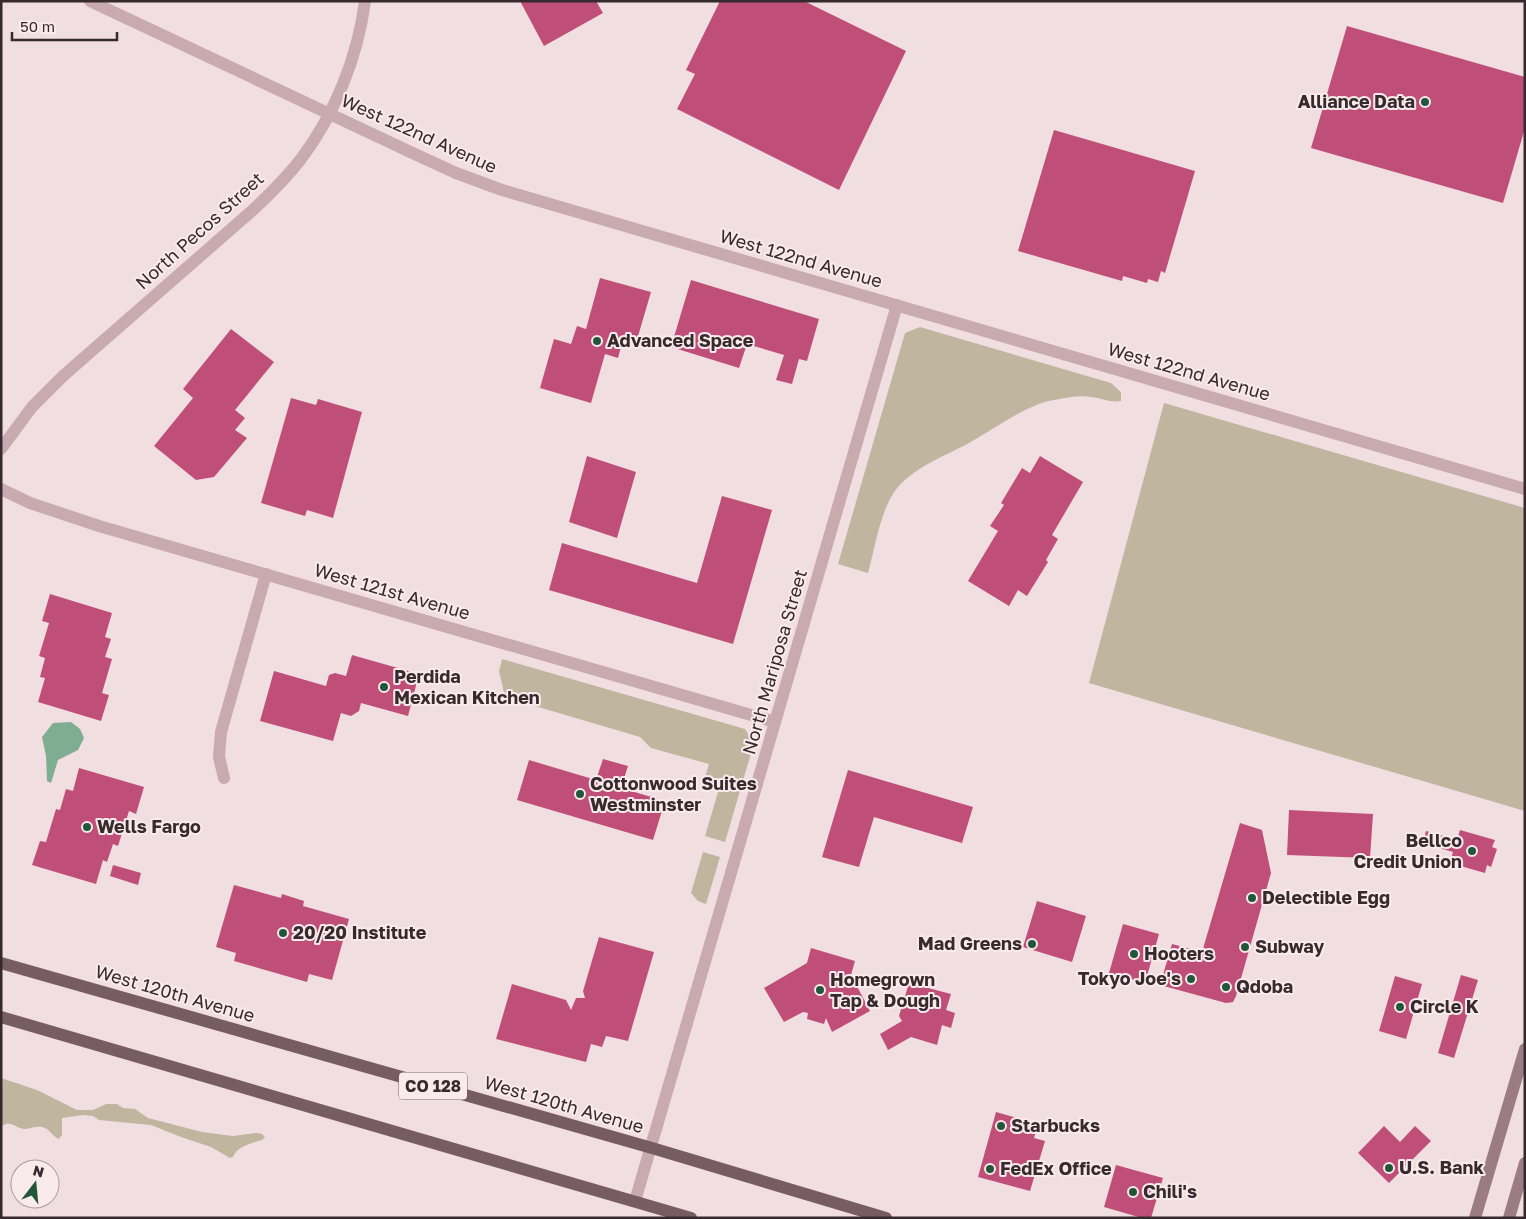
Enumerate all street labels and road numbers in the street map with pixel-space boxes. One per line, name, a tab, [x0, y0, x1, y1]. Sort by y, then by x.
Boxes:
street label: West 122nd Avenue	[338, 89, 501, 177]
street label: North Pecos Street	[131, 167, 268, 294]
street label: West 122nd Avenue	[717, 224, 885, 292]
street label: West 122nd Avenue	[1105, 337, 1273, 405]
street label: West 121st Avenue	[312, 558, 473, 624]
street label: North Mariposa Street	[737, 567, 811, 757]
street label: West 120th Avenue	[93, 960, 258, 1026]
street label: West 120th Avenue	[482, 1071, 647, 1137]
road number: CO 128	[399, 1072, 467, 1100]

